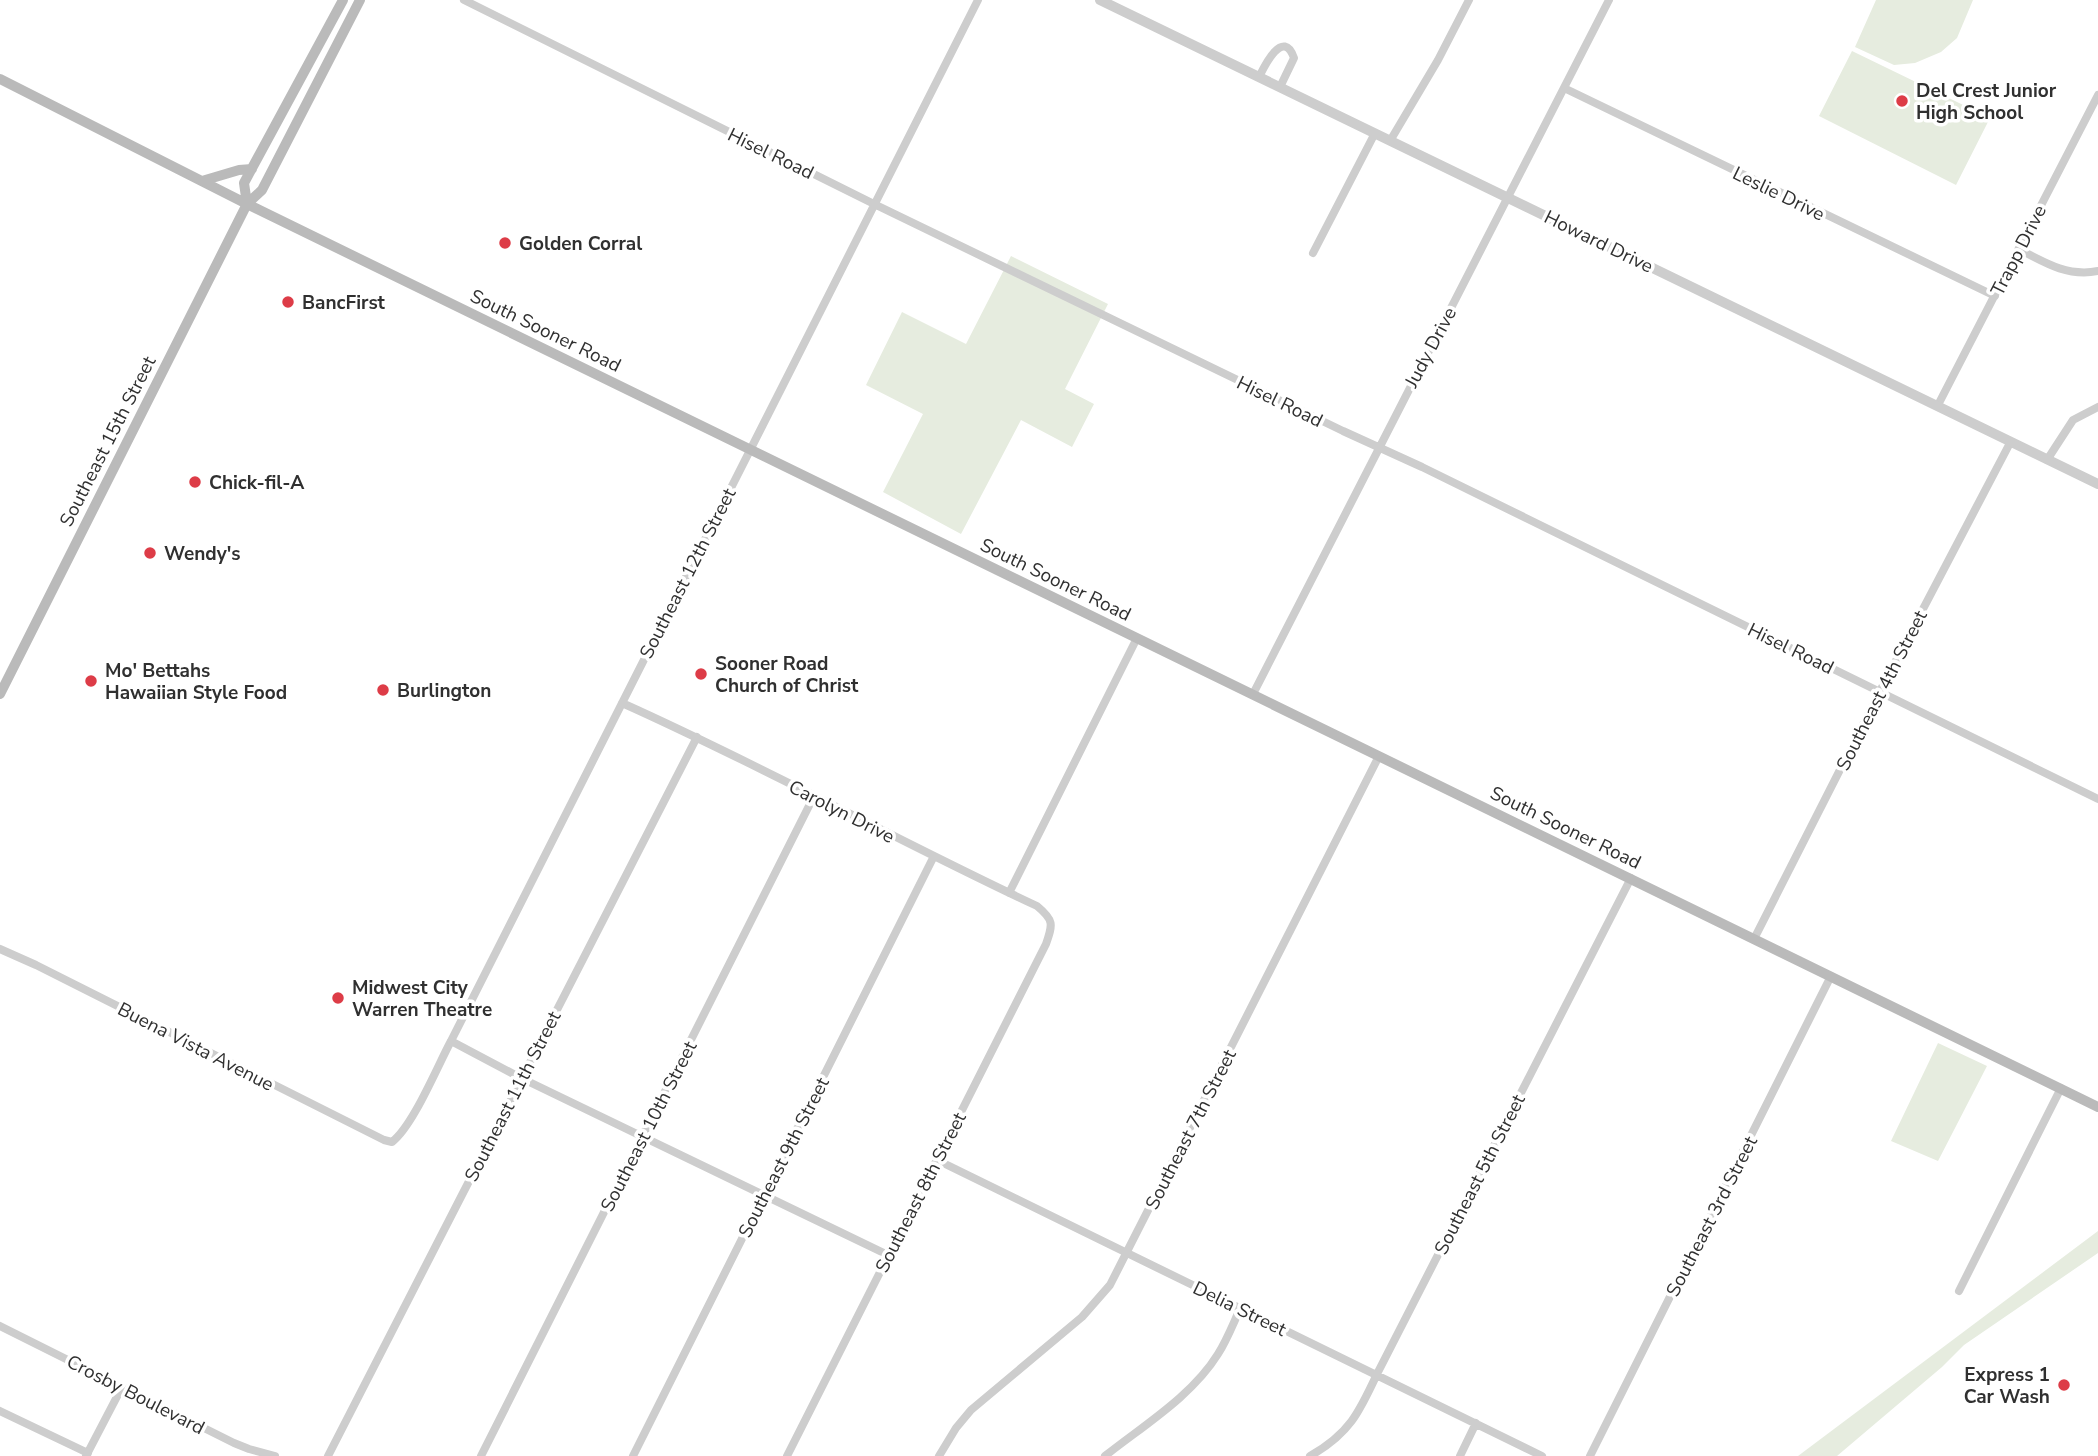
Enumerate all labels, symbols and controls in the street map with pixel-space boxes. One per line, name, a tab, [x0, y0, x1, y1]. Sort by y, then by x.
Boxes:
place label: Del Crest Junior High School	[1916, 78, 2057, 126]
marker: Del Crest Junior High School	[1894, 93, 1910, 109]
street label: Hisel Road	[723, 122, 818, 186]
street label: Leslie Drive	[1728, 160, 1829, 227]
street label: Trapp Drive	[1985, 201, 2053, 300]
street label: Howard Drive	[1540, 204, 1657, 280]
place label: Golden Corral	[519, 231, 642, 257]
marker: Golden Corral	[497, 235, 513, 251]
street label: South Sooner Road	[466, 283, 625, 379]
place label: BancFirst	[302, 290, 386, 316]
marker: BancFirst	[280, 294, 296, 310]
street label: Judy Drive	[1398, 303, 1463, 393]
street label: Southeast 15th Street	[54, 351, 162, 531]
street label: Hisel Road	[1232, 370, 1327, 434]
place label: Chick-fil-A	[209, 470, 305, 496]
marker: Chick-fil-A	[187, 474, 203, 490]
street label: Southeast 12th Street	[634, 483, 742, 663]
street label: South Sooner Road	[976, 532, 1135, 628]
place label: Wendy's	[164, 541, 241, 567]
marker: Wendy's	[142, 545, 158, 561]
street label: Southeast 4th Street	[1830, 606, 1934, 775]
street label: Hisel Road	[1743, 617, 1838, 681]
place label: Sooner Road Church of Christ	[715, 651, 859, 699]
place label: Mo' Bettahs Hawaiian Style Food	[105, 658, 287, 706]
marker: Sooner Road Church of Christ	[693, 666, 709, 682]
marker: Mo' Bettahs Hawaiian Style Food	[83, 673, 99, 689]
place label: Burlington	[397, 678, 491, 704]
marker: Burlington	[375, 682, 391, 698]
street label: Carolyn Drive	[784, 774, 899, 850]
street label: South Sooner Road	[1486, 780, 1645, 876]
place label: Midwest City Warren Theatre	[352, 975, 492, 1023]
marker: Midwest City Warren Theatre	[330, 990, 346, 1006]
street label: Buena Vista Avenue	[113, 996, 278, 1098]
street label: Southeast 11th Street	[459, 1006, 567, 1186]
street label: Southeast 10th Street	[595, 1036, 703, 1216]
street label: Southeast 7th Street	[1139, 1045, 1243, 1214]
street label: Southeast 9th Street	[732, 1073, 836, 1242]
street label: Southeast 5th Street	[1428, 1090, 1532, 1259]
street label: Southeast 8th Street	[869, 1108, 973, 1277]
street label: Southeast 3rd Street	[1660, 1131, 1764, 1301]
street label: Delia Street	[1188, 1275, 1291, 1343]
street label: Crosby Boulevard	[62, 1349, 209, 1441]
place label: Express 1 Car Wash	[1964, 1362, 2050, 1410]
marker: Express 1 Car Wash	[2056, 1377, 2072, 1393]

